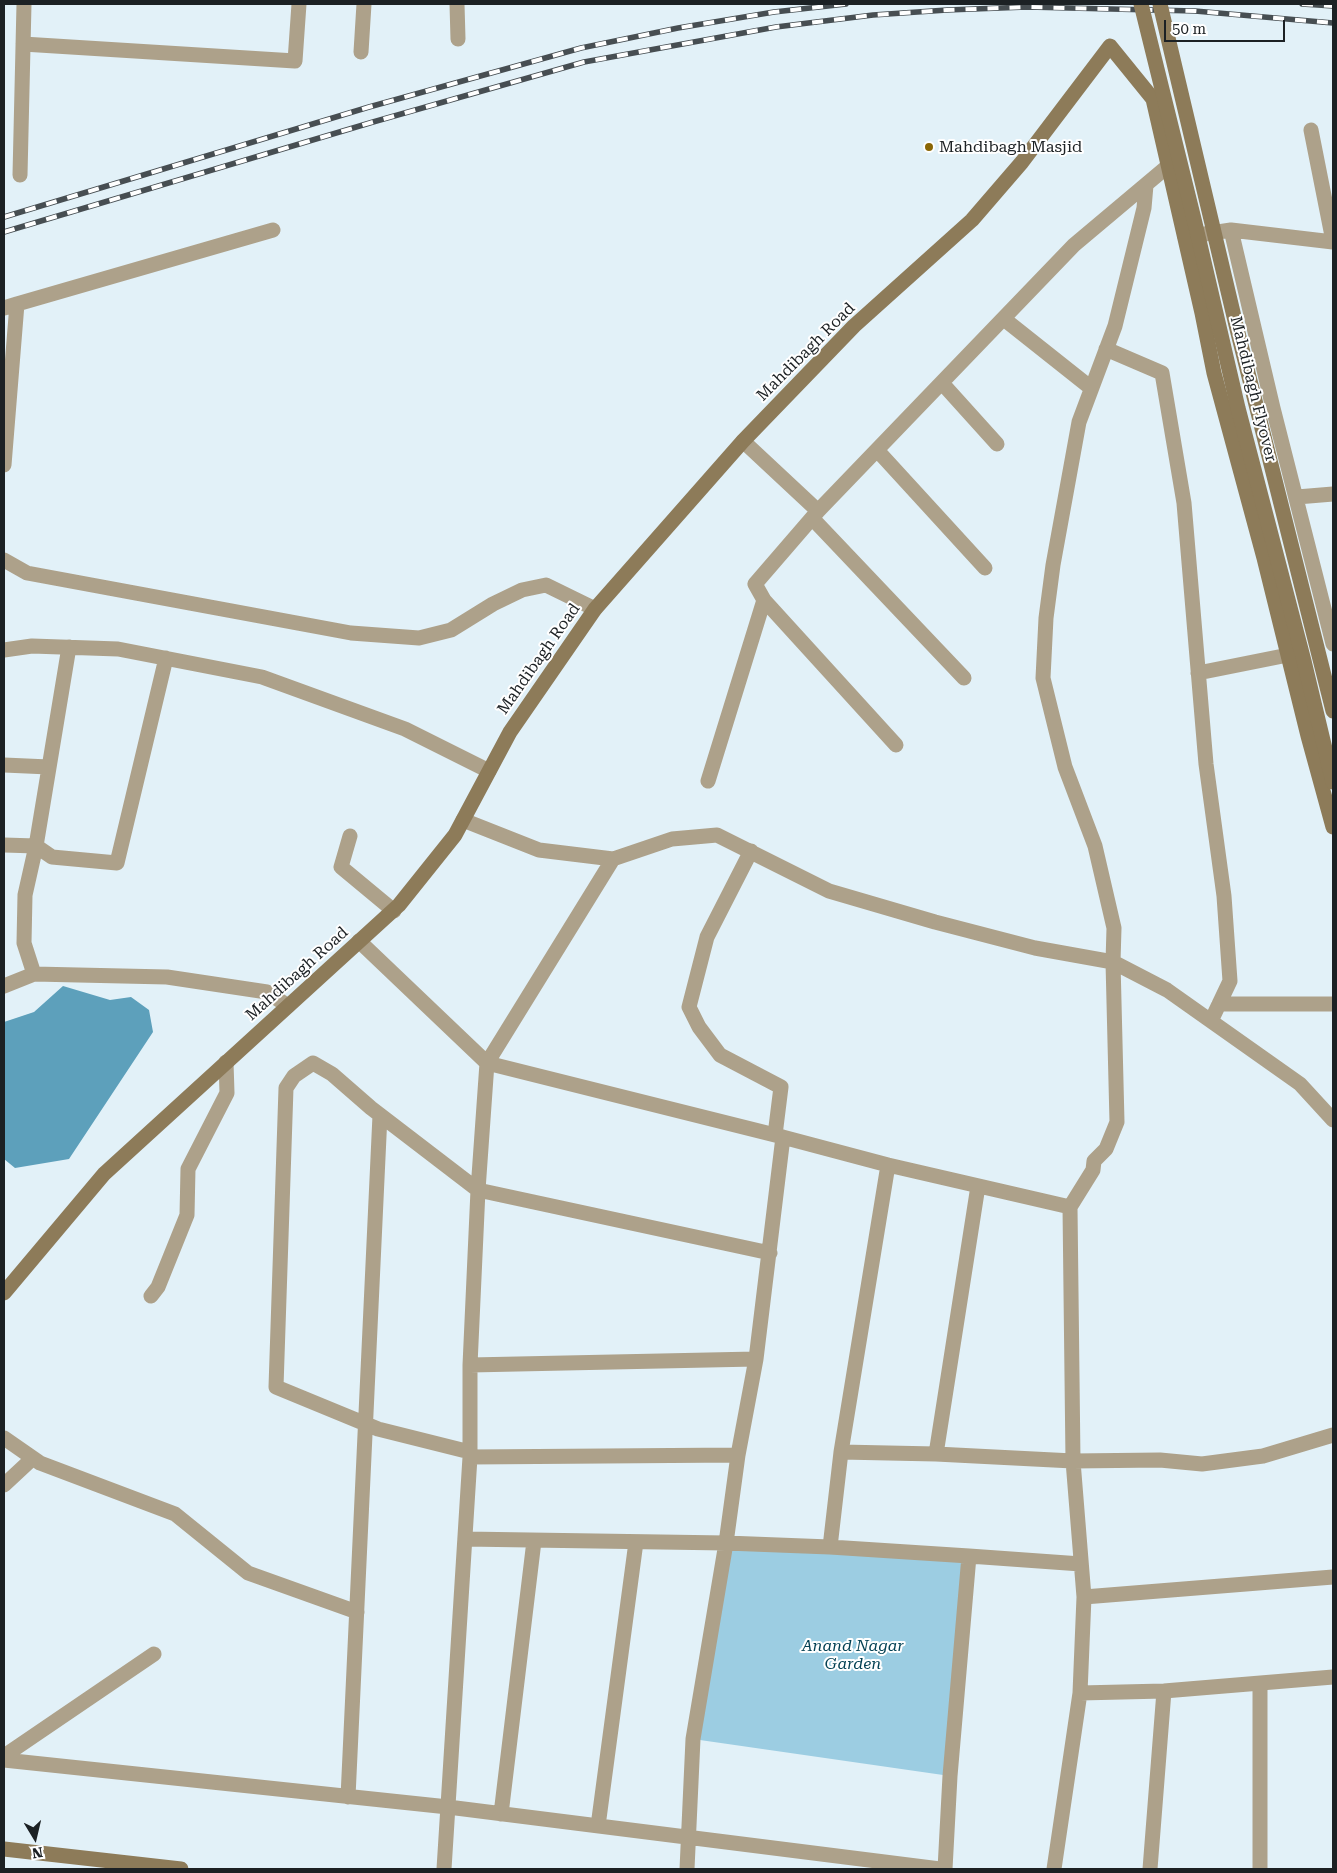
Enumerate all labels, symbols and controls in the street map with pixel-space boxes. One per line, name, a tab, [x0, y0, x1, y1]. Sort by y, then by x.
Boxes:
scale bar	[1167, 10, 1288, 42]
text: 50 m	[1172, 20, 1206, 38]
place label: Mahdibagh Masjid	[939, 137, 1082, 157]
marker: Mahdibagh Masjid	[923, 141, 935, 153]
street label: Mahdibagh Road	[753, 299, 859, 405]
street label: Mahdibagh Flyover	[1226, 314, 1280, 464]
street label: Mahdibagh Road	[494, 600, 584, 718]
street label: Mahdibagh Road	[242, 923, 352, 1025]
park label: Anand Nagar Garden	[802, 1636, 904, 1674]
north arrow	[10, 1813, 60, 1863]
text: N	[31, 1844, 44, 1862]

